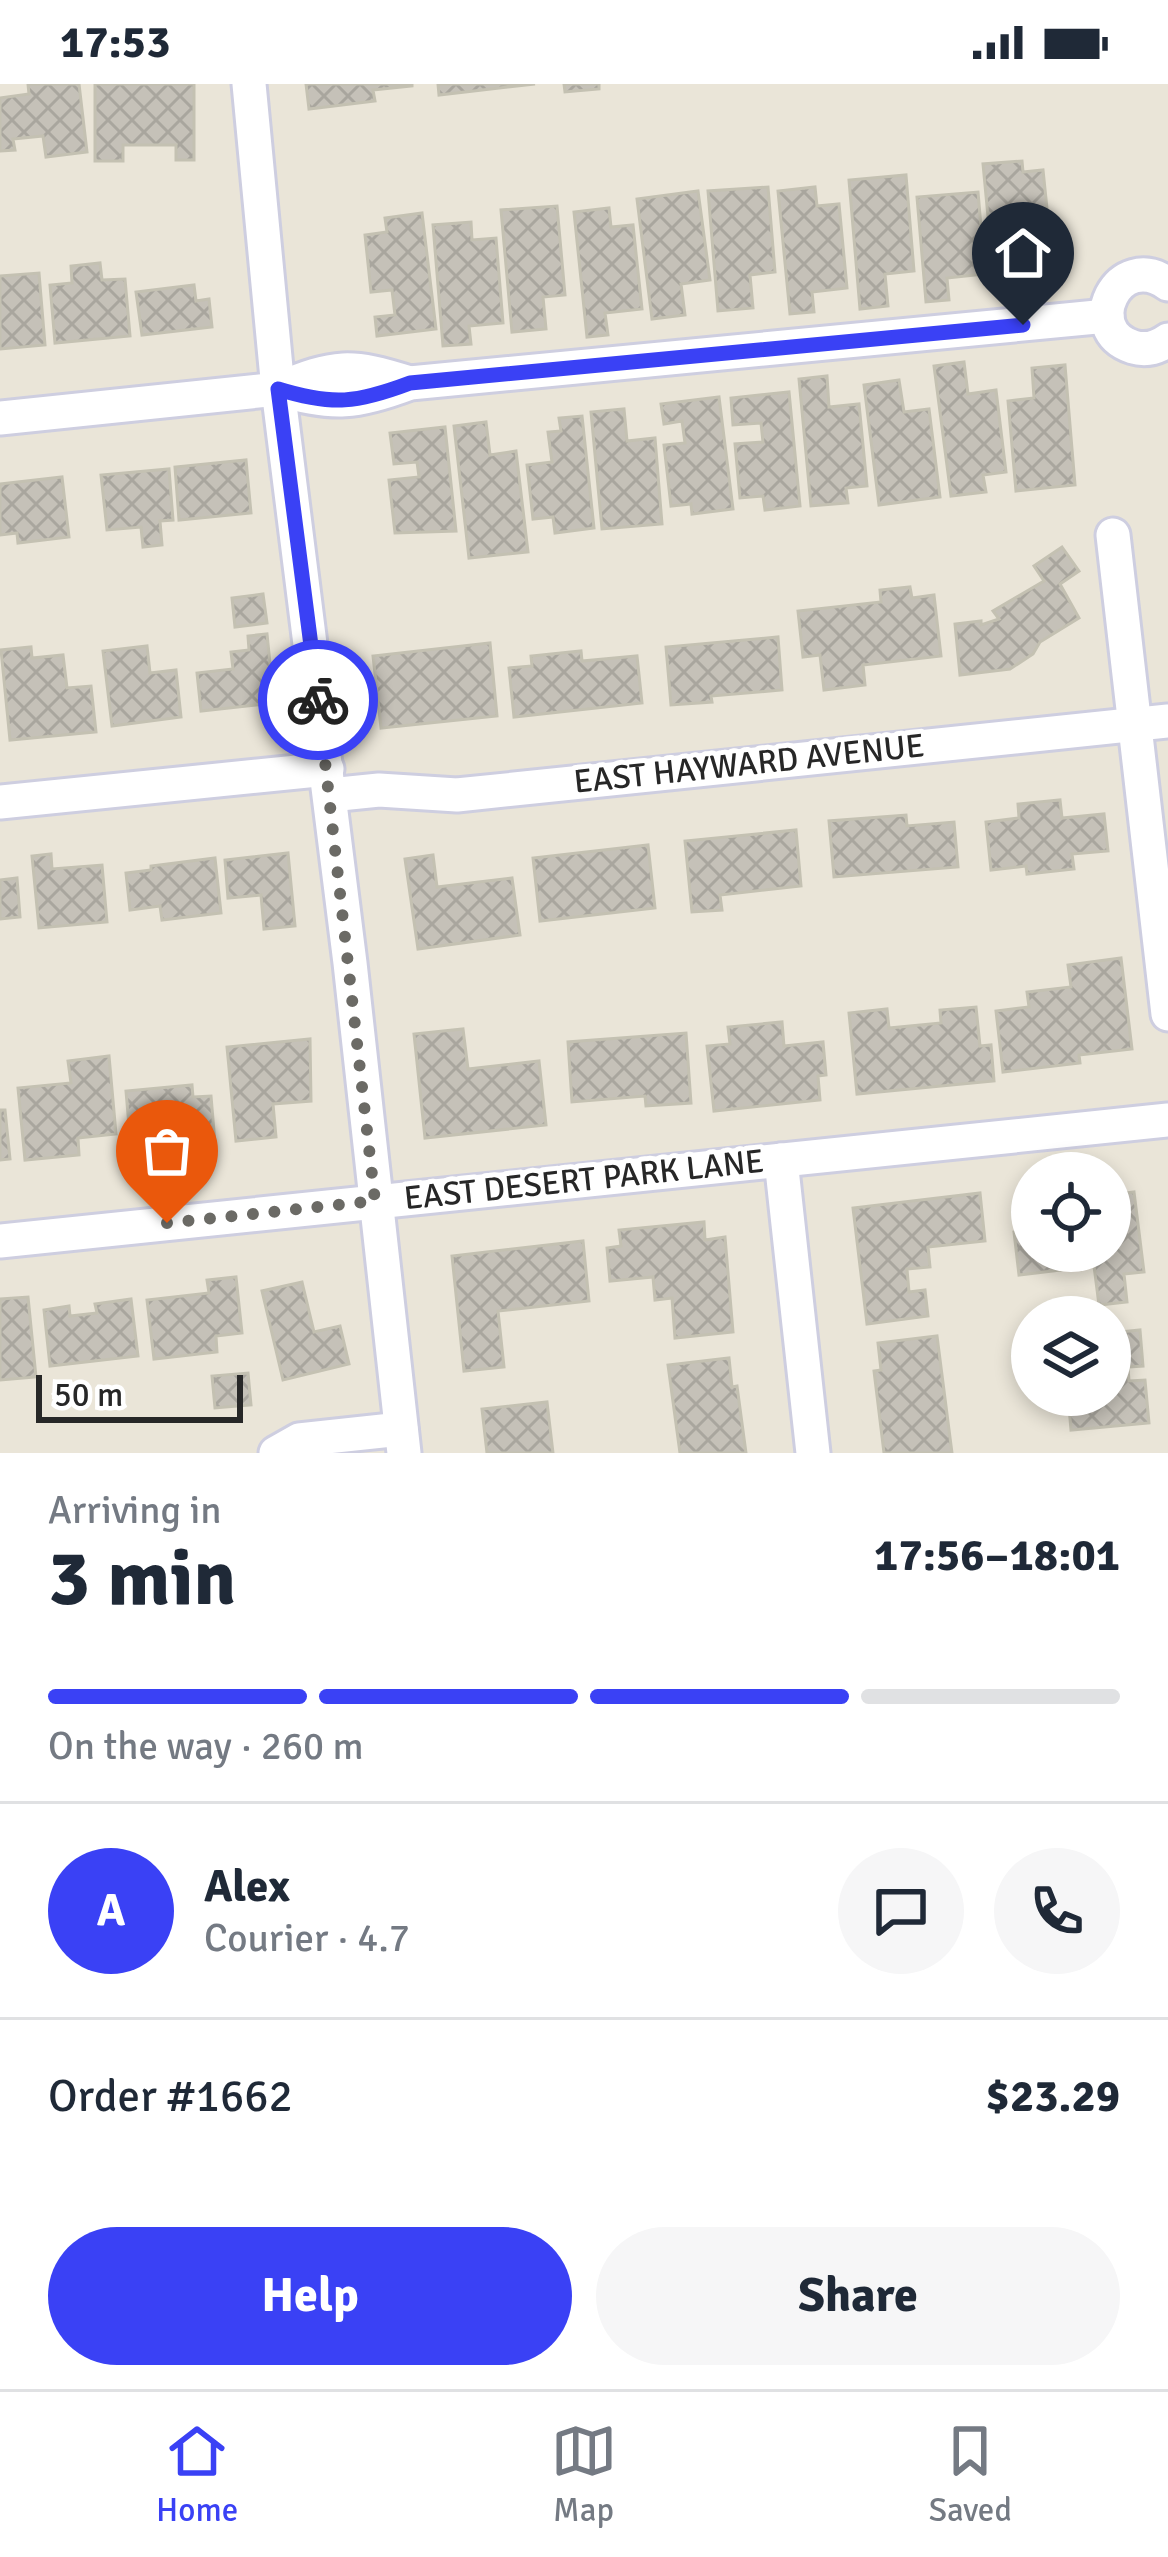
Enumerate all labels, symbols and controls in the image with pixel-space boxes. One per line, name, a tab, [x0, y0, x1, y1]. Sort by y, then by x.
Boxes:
text: 17:53	[60, 15, 170, 70]
pin	[972, 202, 1074, 325]
icon: home	[990, 220, 1056, 286]
courier	[258, 640, 378, 760]
icon: bike	[285, 667, 351, 733]
street label: EAST HAYWARD AVENUE	[572, 725, 926, 803]
pin	[116, 1100, 218, 1223]
icon: bag	[134, 1118, 200, 1184]
street label: EAST DESERT PARK LANE	[402, 1141, 766, 1219]
map controls	[1011, 1152, 1131, 1416]
button: locate	[1011, 1152, 1131, 1272]
button: layers	[1011, 1296, 1131, 1416]
scale bar	[36, 1369, 243, 1422]
text: 50 m	[54, 1375, 123, 1416]
text: Arriving in	[48, 1486, 222, 1534]
text: 17:56–18:01	[874, 1528, 1120, 1583]
text: 3 min	[48, 1531, 236, 1627]
text: On the way · 260 m	[48, 1722, 364, 1770]
button: chat	[838, 1848, 964, 1974]
button: phone	[994, 1848, 1120, 1974]
text: Alex	[204, 1859, 290, 1914]
text: A	[97, 1883, 125, 1938]
text: Courier · 4.7	[204, 1914, 410, 1962]
text: Order #1662	[48, 2069, 293, 2124]
text: $23.29	[986, 2069, 1120, 2124]
button: Help	[48, 2227, 572, 2365]
button: Share	[596, 2227, 1120, 2365]
tab: Home	[156, 2418, 238, 2531]
tab: Map	[551, 2418, 617, 2531]
tab: Saved	[929, 2418, 1012, 2531]

